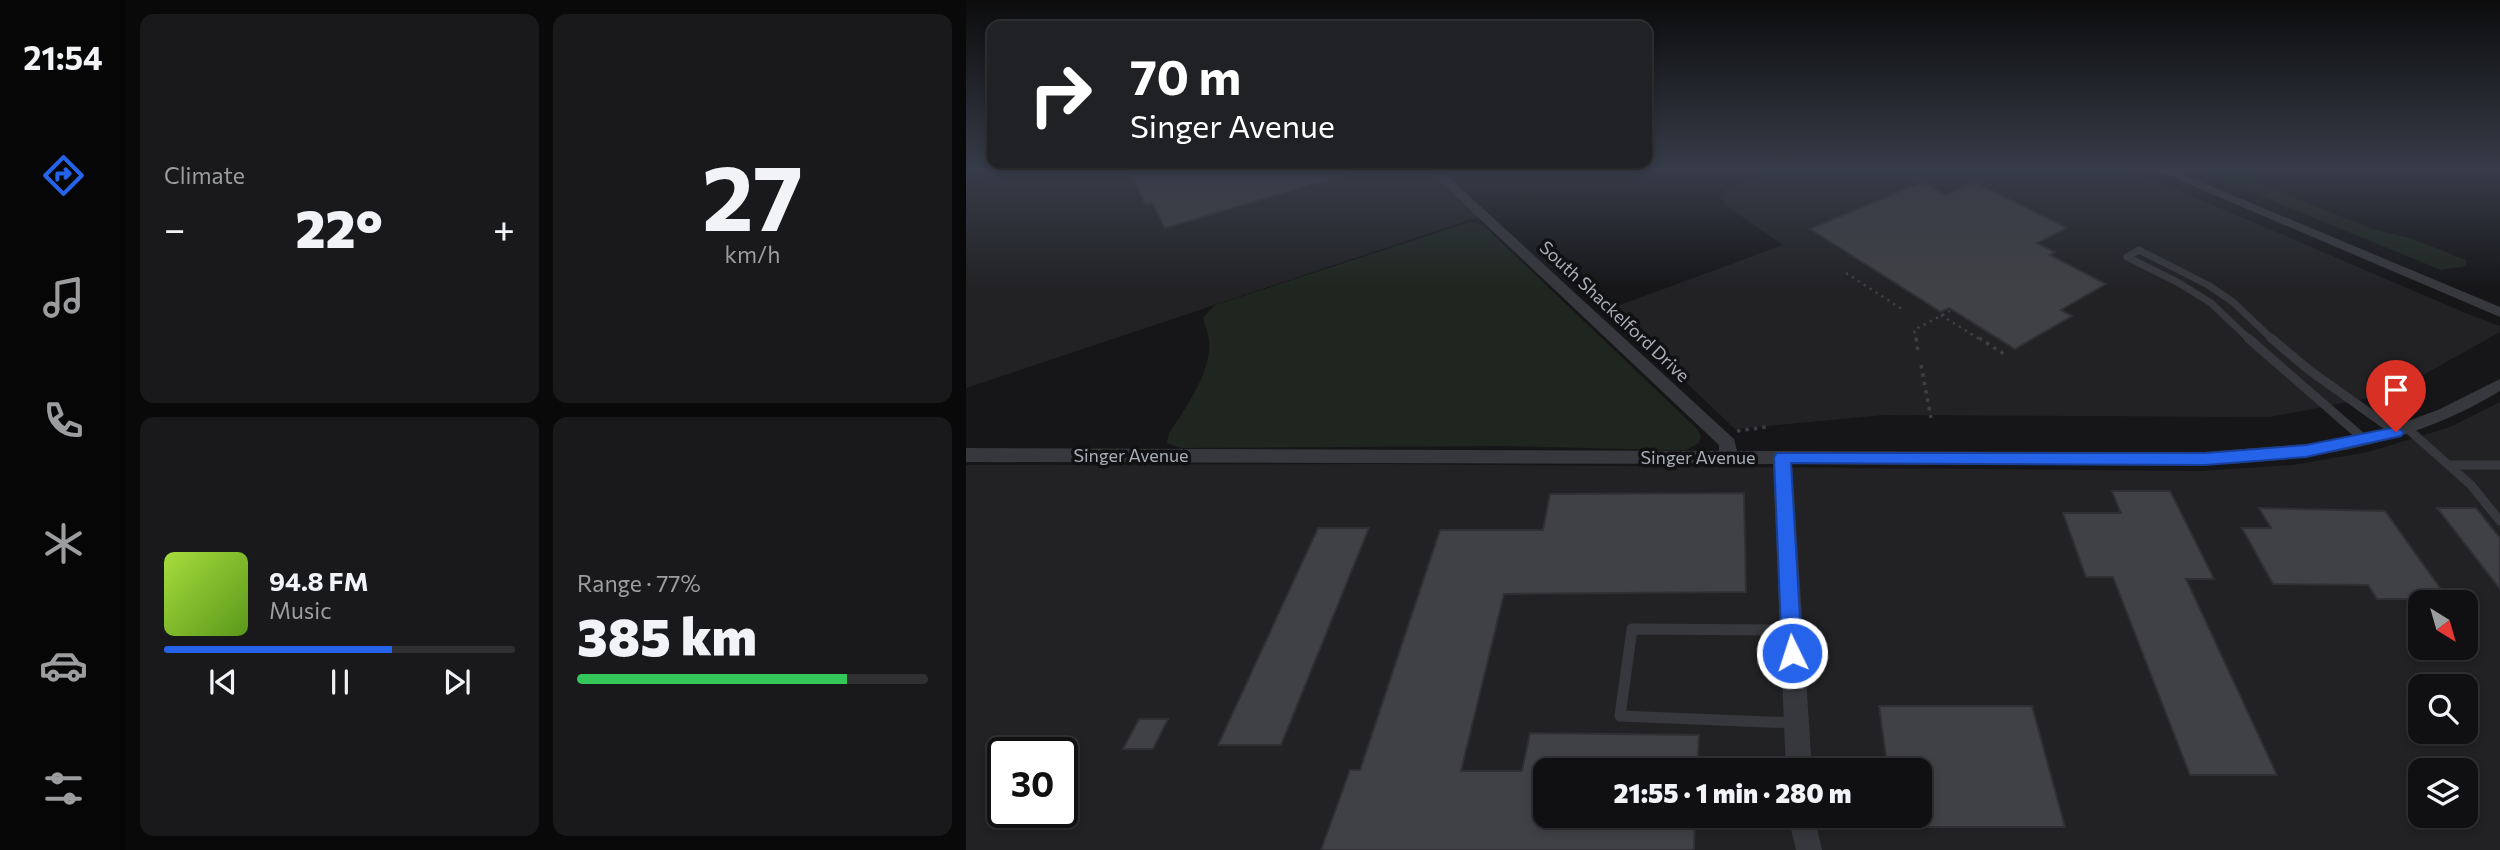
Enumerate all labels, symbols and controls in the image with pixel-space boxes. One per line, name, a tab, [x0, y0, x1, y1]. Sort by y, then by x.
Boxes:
text: 21:54	[23, 37, 103, 77]
text: 70 m	[1130, 45, 1241, 105]
icon: right	[1015, 49, 1106, 140]
text: Singer Avenue	[1130, 105, 1335, 145]
text: 27	[702, 138, 803, 250]
icon: directions	[39, 151, 88, 200]
text: Climate	[164, 161, 245, 189]
text: 22°	[295, 195, 383, 259]
text: −	[164, 204, 186, 251]
text: +	[493, 204, 515, 251]
street label: South Shackelford Drive	[1536, 236, 1694, 386]
text: km/h	[725, 240, 780, 268]
icon: music	[39, 273, 88, 322]
pin	[2366, 360, 2426, 432]
icon: arrive	[2377, 371, 2415, 409]
icon: phone	[39, 396, 88, 445]
street label: Singer Avenue	[1073, 444, 1189, 466]
street label: Singer Avenue	[1640, 446, 1756, 468]
icon: climate	[39, 519, 88, 568]
text: 94.8 FM	[269, 565, 369, 596]
text: Range · 77%	[577, 569, 701, 597]
north arrow	[2408, 590, 2478, 660]
map controls	[2408, 590, 2478, 828]
text: Music	[269, 596, 332, 624]
text: 385 km	[577, 603, 757, 667]
position arrow	[1755, 616, 1829, 690]
icon: car	[39, 641, 88, 690]
icon: previous	[204, 663, 242, 701]
icon: pause	[321, 663, 359, 701]
icon: next	[438, 663, 476, 701]
button: search	[2408, 674, 2478, 744]
speed limit sign: 30	[987, 737, 1078, 828]
button: layers	[2408, 758, 2478, 828]
icon: filters	[39, 764, 88, 813]
text: 21:55 · 1 min · 280 m	[1614, 777, 1851, 808]

